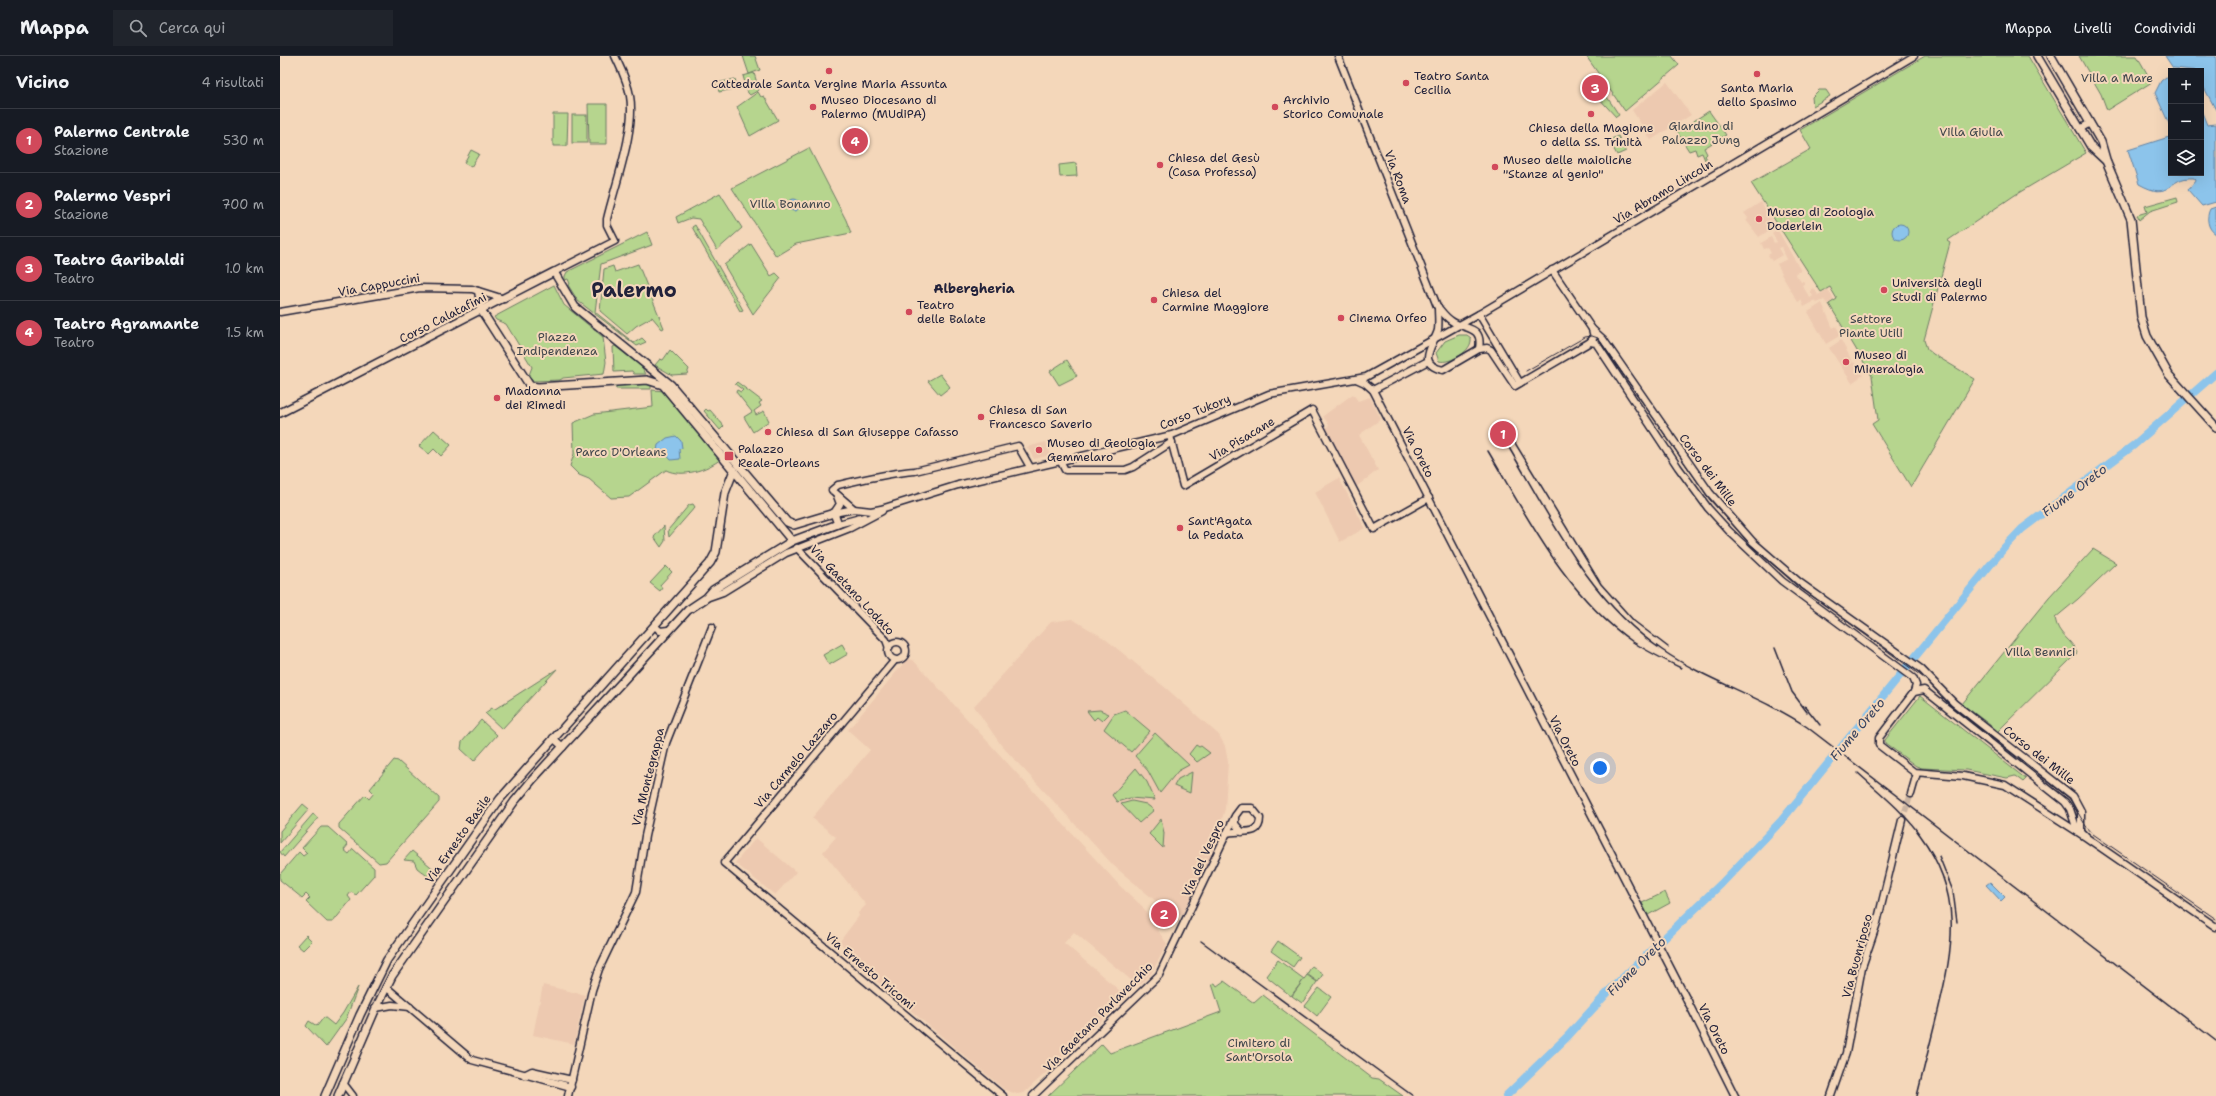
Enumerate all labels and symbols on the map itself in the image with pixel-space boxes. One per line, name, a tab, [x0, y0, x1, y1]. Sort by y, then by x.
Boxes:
marker: Cattedrale Santa Vergine Maria Assunta	[824, 66, 834, 76]
place label: Teatro Santa Cecilia	[1414, 68, 1490, 98]
marker: Santa Maria dello Spasimo	[1752, 69, 1762, 79]
park label: Villa a Mare	[2081, 70, 2153, 86]
pin: 3	[1582, 73, 1608, 103]
place label: Cattedrale Santa Vergine Maria Assunta	[711, 76, 947, 92]
marker: Teatro Santa Cecilia	[1401, 78, 1411, 88]
place label: Santa Maria dello Spasimo	[1717, 80, 1797, 110]
place label: Museo Diocesano di Palermo (MUdiPA)	[821, 92, 937, 122]
place label: Archivio Storico Comunale	[1283, 92, 1384, 122]
marker: Museo Diocesano di Palermo (MUdiPA)	[808, 102, 818, 112]
marker: Archivio Storico Comunale	[1270, 102, 1280, 112]
marker: Chiesa della Magione o della SS. Trinità	[1586, 109, 1596, 119]
park label: Giardino di Palazzo Jung	[1662, 118, 1740, 148]
place label: Chiesa della Magione o della SS. Trinità	[1528, 120, 1654, 150]
park label: Villa Giulia	[1939, 124, 2003, 140]
pin: 4	[842, 126, 868, 156]
street label: Via Roma	[1381, 148, 1416, 206]
place label: Chiesa del Gesù (Casa Professa)	[1168, 150, 1260, 180]
place label: Museo delle maioliche "Stanze al genio"	[1503, 152, 1632, 182]
street label: Via Abramo Lincoln	[1610, 156, 1716, 228]
marker: Chiesa del Gesù (Casa Professa)	[1155, 160, 1165, 170]
marker: Museo delle maioliche "Stanze al genio"	[1490, 162, 1500, 172]
park label: Villa Bonanno	[749, 196, 831, 212]
place label: Museo di Zoologia Doderlein	[1767, 204, 1874, 234]
marker: Museo di Zoologia Doderlein	[1754, 214, 1764, 224]
street label: Via Cappuccini	[337, 270, 421, 300]
place label: Università degli Studi di Palermo	[1892, 275, 1987, 305]
district label: Palermo	[591, 277, 677, 303]
district label: Albergheria	[933, 280, 1015, 297]
place label: Chiesa del Carmine Maggiore	[1162, 285, 1269, 315]
marker: Università degli Studi di Palermo	[1879, 285, 1889, 295]
street label: Corso Calatafimi	[397, 289, 489, 347]
marker: Chiesa del Carmine Maggiore	[1149, 295, 1159, 305]
place label: Teatro delle Balate	[917, 297, 986, 327]
marker: Teatro delle Balate	[904, 307, 914, 317]
place label: Cinema Orfeo	[1349, 310, 1427, 326]
park label: Settore Piante Utili	[1839, 311, 1903, 341]
marker: Cinema Orfeo	[1336, 313, 1346, 323]
park label: Piazza Indipendenza	[516, 329, 598, 359]
place label: Museo di Mineralogia	[1854, 347, 1924, 377]
marker: Museo di Mineralogia	[1841, 357, 1851, 367]
place label: Madonna dei Rimedi	[505, 383, 566, 413]
street label: Corso Tukory	[1157, 390, 1233, 433]
marker: Madonna dei Rimedi	[492, 393, 502, 403]
place label: Chiesa di San Francesco Saverio	[989, 402, 1092, 432]
marker: Chiesa di San Francesco Saverio	[976, 412, 986, 422]
street label: Via Pisacane	[1206, 413, 1278, 465]
pin: 1	[1490, 419, 1516, 449]
place label: Chiesa di San Giuseppe Cafasso	[776, 424, 959, 440]
street label: Via Oreto	[1398, 424, 1438, 480]
marker: Chiesa di San Giuseppe Cafasso	[763, 427, 773, 437]
street label: Corso dei Mille	[1675, 431, 1741, 510]
place label: Museo di Geologia Gemmelaro	[1047, 435, 1156, 465]
place label: Palazzo Reale-Orleans	[738, 441, 820, 471]
park label: Parco D'Orleans	[576, 444, 666, 460]
marker: Museo di Geologia Gemmelaro	[1034, 445, 1044, 455]
marker: Palazzo Reale-Orleans	[723, 450, 735, 462]
water label: Fiume Oreto	[2038, 460, 2110, 520]
place label: Sant'Agata la Pedata	[1188, 513, 1252, 543]
marker: Sant'Agata la Pedata	[1175, 523, 1185, 533]
street label: Via Gaetano Lodato	[806, 542, 898, 638]
park label: Villa Bennici	[2005, 644, 2075, 660]
water label: Fiume Oreto	[1826, 694, 1889, 764]
street label: Via Carmelo Lazzaro	[751, 708, 841, 812]
street label: Via Oreto	[1545, 713, 1585, 769]
street label: Corso dei Mille	[2000, 722, 2078, 788]
street label: Via Montegrappa	[628, 726, 668, 828]
your location	[1590, 758, 1610, 778]
street label: Via Ernesto Basile	[421, 791, 495, 886]
street label: Via del Vespro	[1178, 817, 1228, 899]
pin: 2	[1151, 899, 1177, 929]
street label: Via Buonriposo	[1838, 912, 1876, 1000]
street label: Via Ernesto Tricomi	[822, 929, 918, 1013]
water label: Fiume Oreto	[1603, 933, 1670, 1000]
street label: Via Gaetano Parlavecchio	[1040, 959, 1156, 1075]
street label: Via Oreto	[1694, 1001, 1734, 1057]
park label: Cimitero di Sant'Orsola	[1226, 1035, 1293, 1065]

